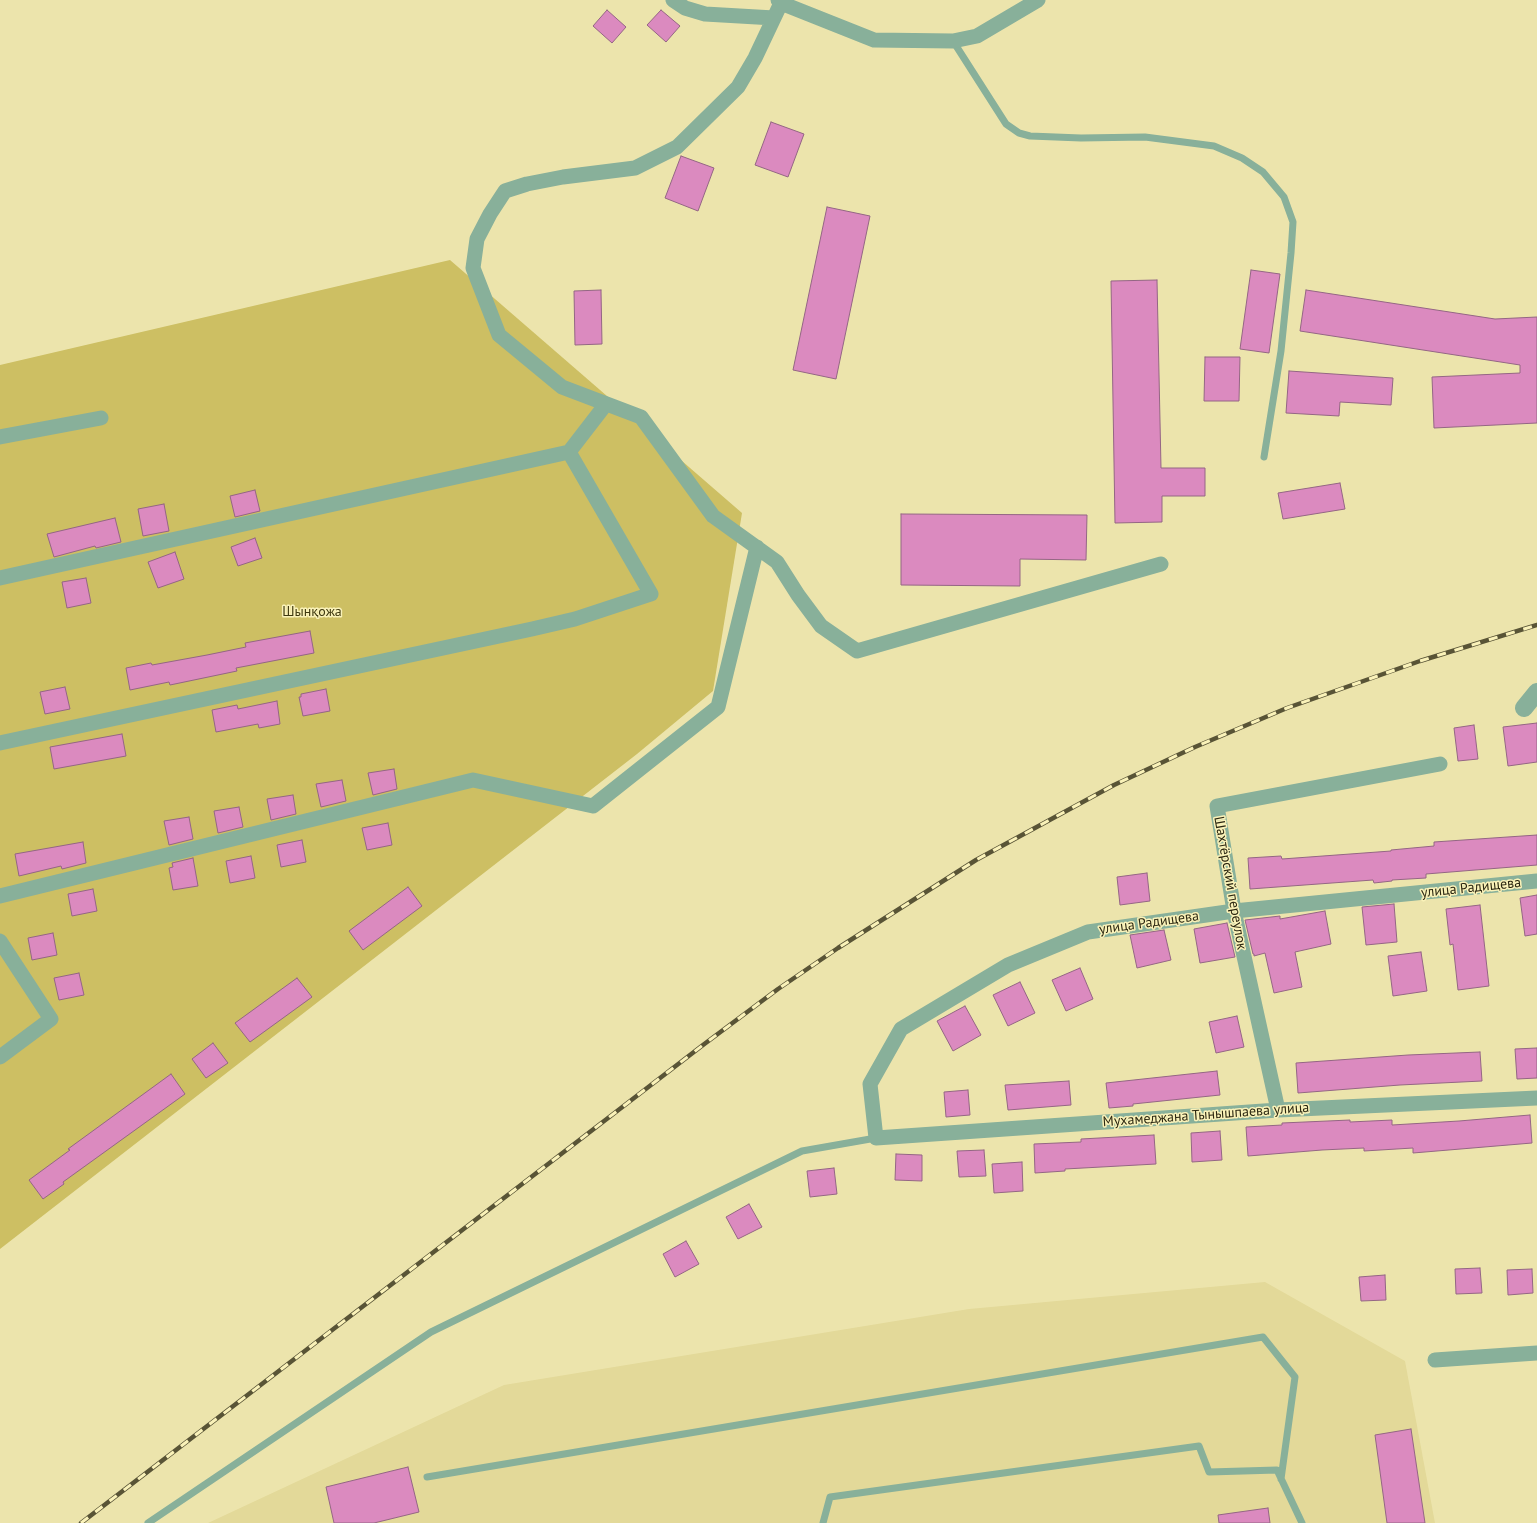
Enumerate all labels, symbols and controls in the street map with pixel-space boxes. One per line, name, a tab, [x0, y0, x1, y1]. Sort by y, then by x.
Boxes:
park label: Шынқожа	[282, 604, 342, 620]
street label: Шахтёрский переулок	[1210, 815, 1250, 951]
street label: улица Радищева	[1420, 874, 1522, 902]
street label: улица Радищева	[1098, 908, 1200, 938]
street label: Мухамеджана Тынышпаева улица	[1102, 1099, 1310, 1131]

